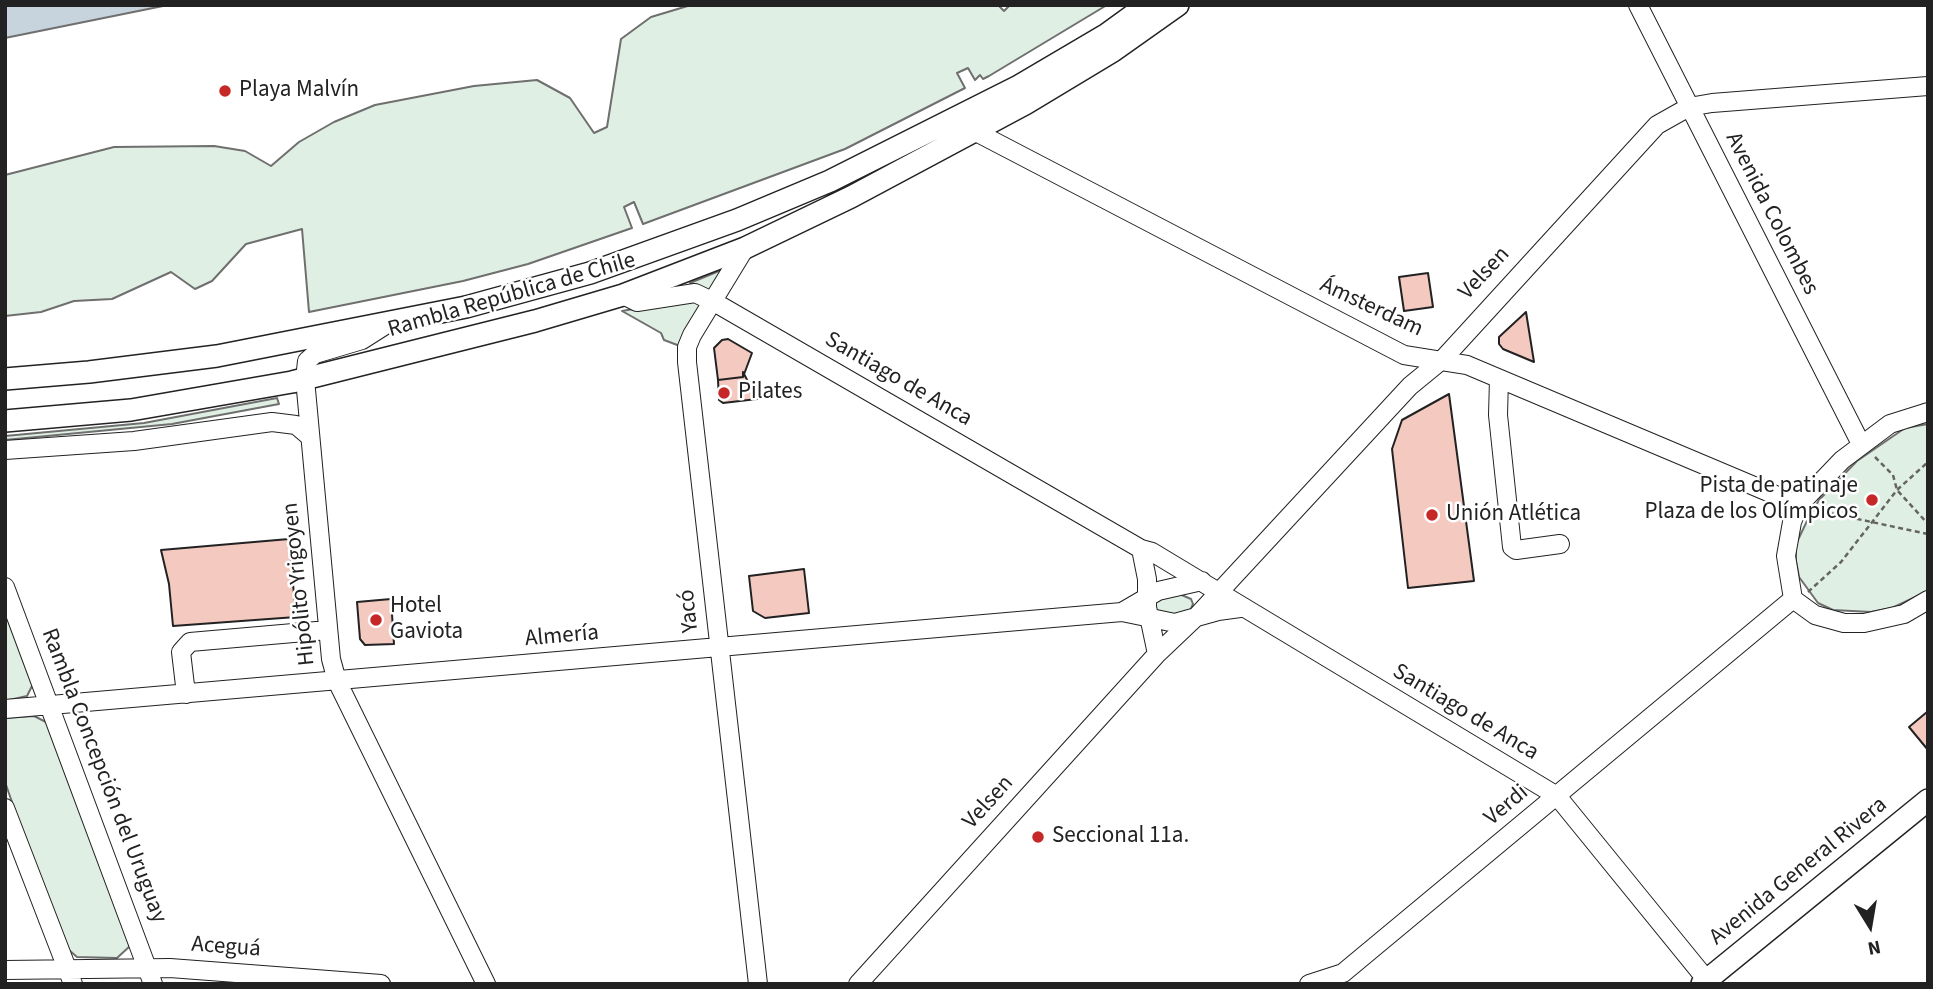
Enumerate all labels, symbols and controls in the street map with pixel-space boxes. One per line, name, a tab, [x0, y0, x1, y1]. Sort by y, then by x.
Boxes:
place label: Playa Malvín	[239, 77, 359, 105]
marker: Playa Malvín	[217, 83, 233, 99]
street label: Avenida Colombes	[1718, 128, 1824, 300]
street label: Velsen	[1454, 242, 1516, 306]
street label: Rambla República de Chile	[385, 247, 639, 345]
street label: Ámsterdam	[1315, 272, 1427, 344]
street label: Santiago de Anca	[819, 327, 977, 433]
place label: Pilates	[738, 379, 802, 407]
marker: Pilates	[716, 385, 732, 401]
place label: Pista de patinaje Plaza de los Olímpicos	[1644, 473, 1858, 527]
marker: Pista de patinaje Plaza de los Olímpicos	[1864, 492, 1880, 508]
street label: Hipólito Yrigoyen	[278, 501, 322, 667]
place label: Unión Atlética	[1446, 501, 1581, 529]
marker: Unión Atlética	[1424, 507, 1440, 523]
street label: Yacó	[674, 588, 706, 634]
place label: Hotel Gaviota	[390, 593, 463, 647]
marker: Hotel Gaviota	[368, 612, 384, 628]
street label: Almería	[524, 620, 600, 654]
street label: Rambla Concepción del Uruguay	[34, 625, 172, 927]
street label: Santiago de Anca	[1387, 659, 1543, 767]
street label: Velsen	[958, 771, 1020, 835]
street label: Verdi	[1479, 780, 1535, 832]
street label: Avenida General Rivera	[1705, 792, 1893, 952]
place label: Seccional 11a.	[1052, 823, 1189, 851]
marker: Seccional 11a.	[1030, 829, 1046, 845]
north arrow	[1835, 891, 1905, 961]
street label: Aceguá	[190, 932, 262, 964]
text: N	[1865, 933, 1883, 962]

